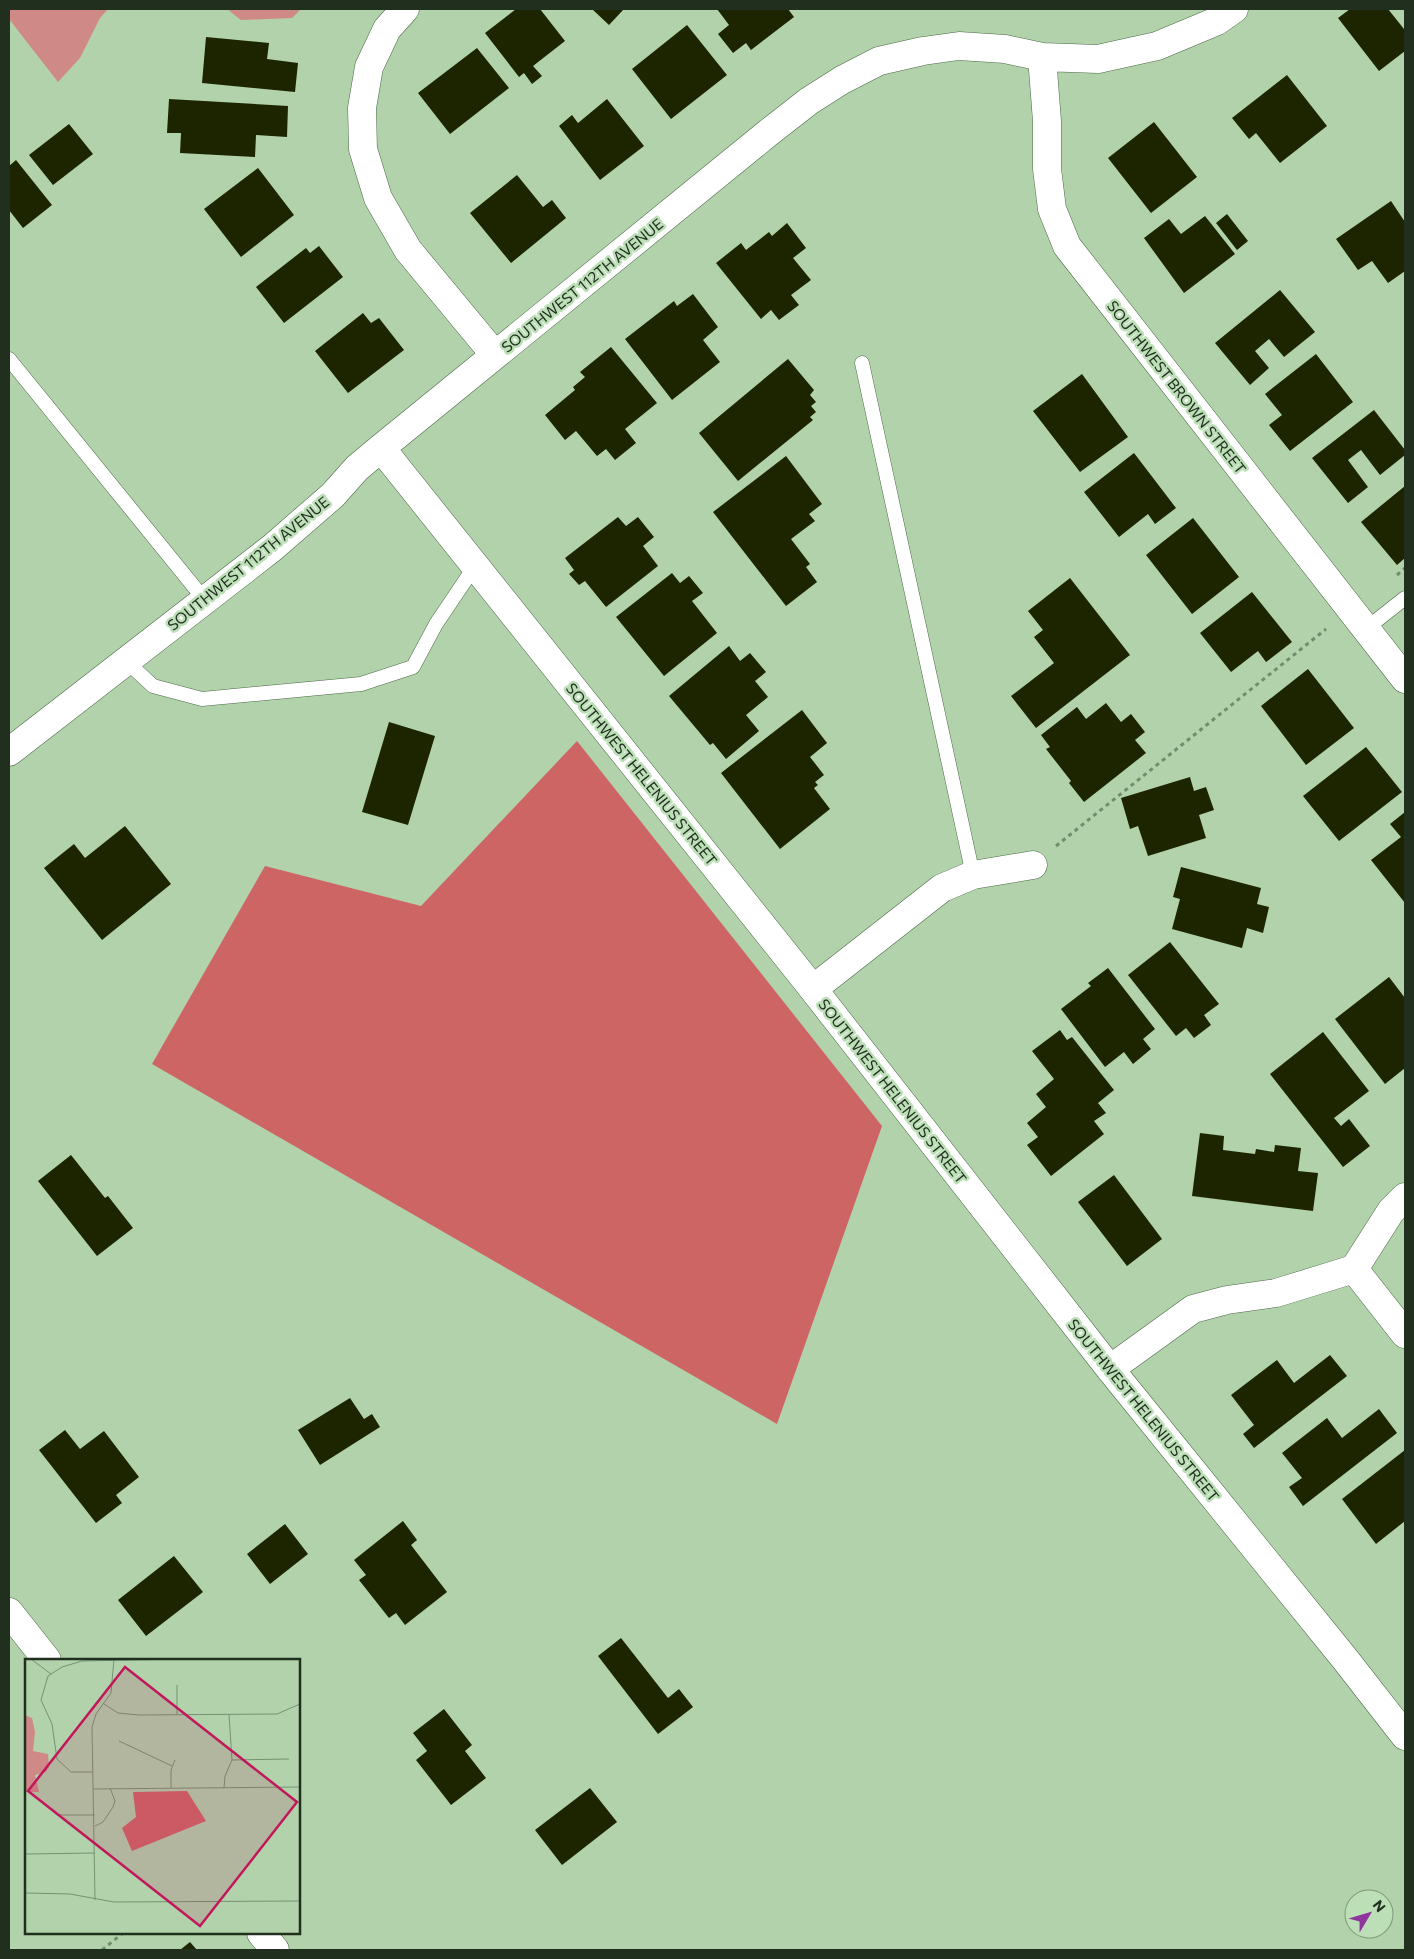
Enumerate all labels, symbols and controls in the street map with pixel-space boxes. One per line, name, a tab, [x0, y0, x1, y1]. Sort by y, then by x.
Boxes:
street label: SOUTHWEST 112TH AVENUE	[498, 214, 666, 356]
street label: SOUTHWEST BROWN STREET	[1104, 297, 1250, 477]
street label: SOUTHWEST 112TH AVENUE	[164, 492, 332, 634]
street label: SOUTHWEST HELENIUS STREET	[563, 679, 721, 869]
street label: SOUTHWEST HELENIUS STREET	[815, 995, 971, 1187]
street label: SOUTHWEST HELENIUS STREET	[1065, 1315, 1223, 1505]
inset map	[25, 1659, 300, 1934]
north arrow	[1344, 1889, 1394, 1939]
text: N	[1370, 1896, 1390, 1915]

